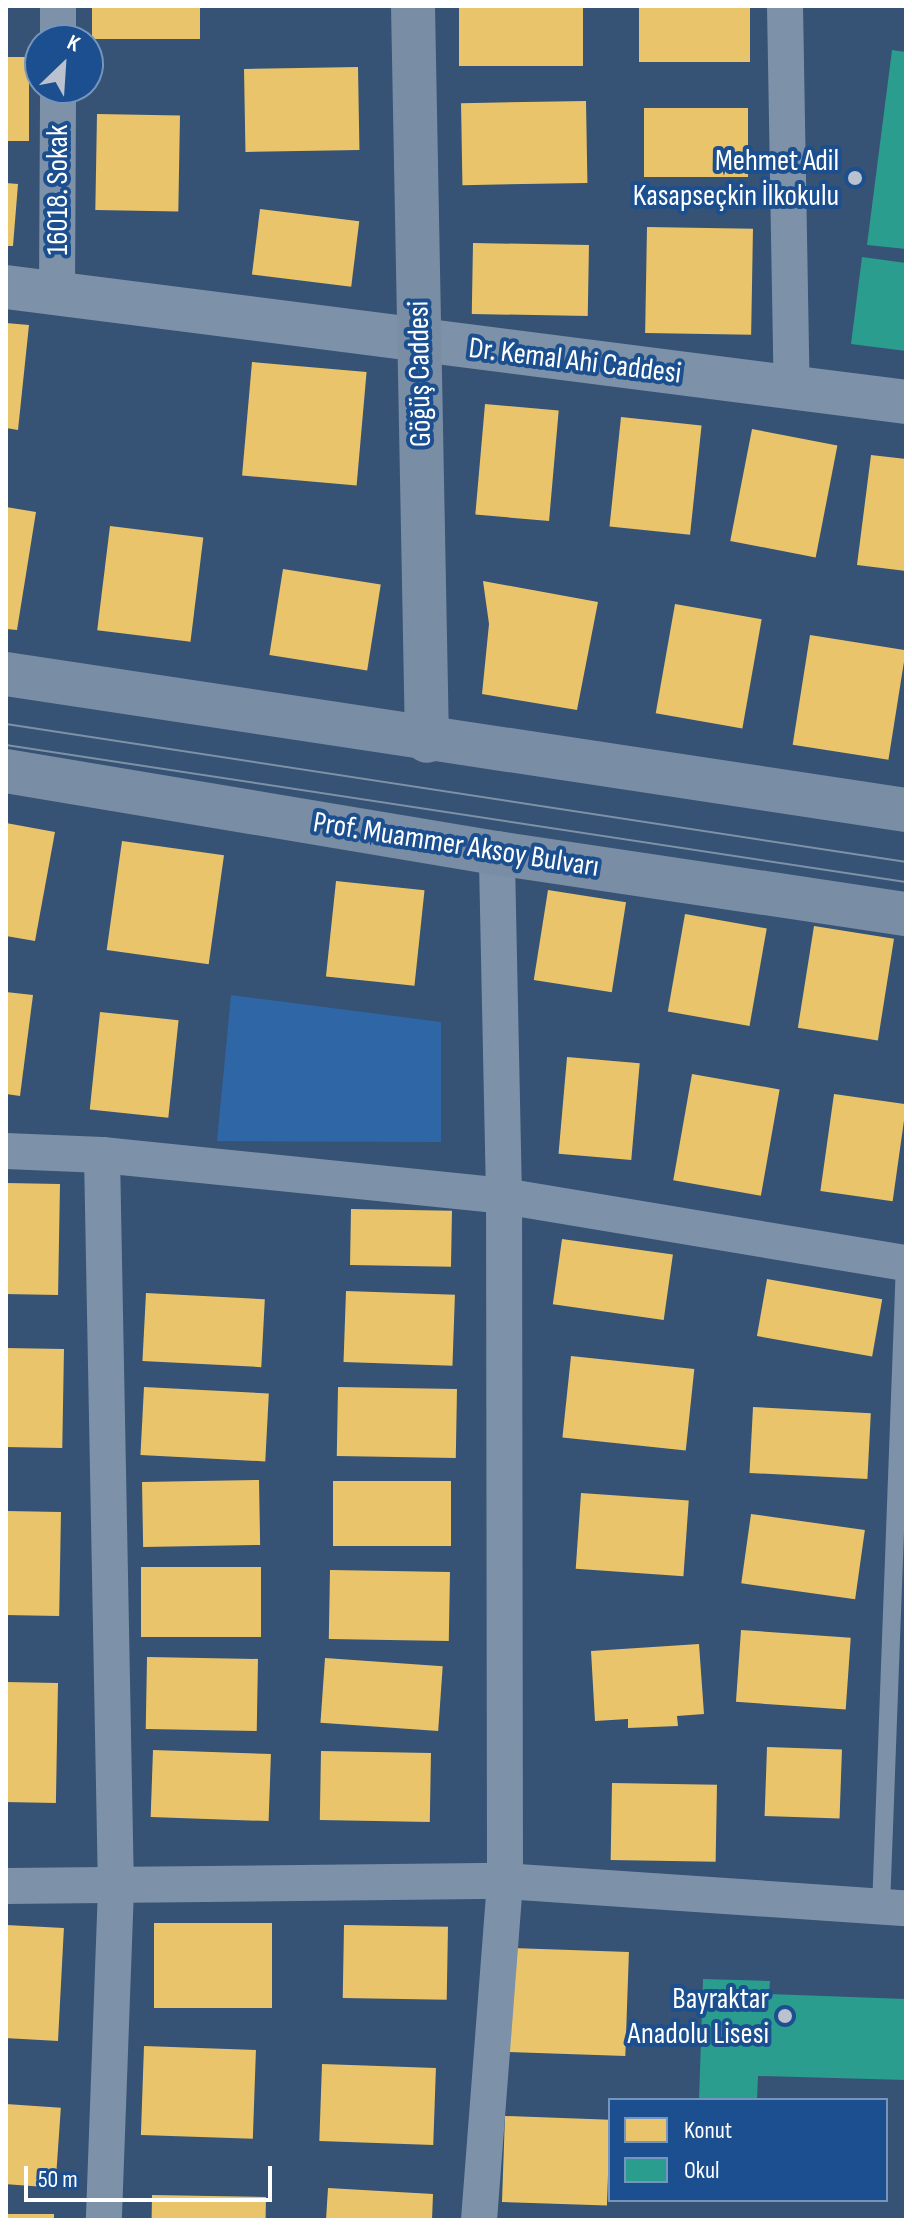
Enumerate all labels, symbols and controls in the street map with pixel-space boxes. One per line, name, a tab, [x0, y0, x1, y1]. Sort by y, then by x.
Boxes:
north arrow	[24, 24, 104, 104]
text: K	[63, 29, 84, 58]
street label: 16018. Sokak	[40, 125, 76, 255]
place label: Mehmet Adil Kasapseçkin İlkokulu	[633, 143, 839, 214]
marker: Mehmet Adil Kasapseçkin İlkokulu	[846, 169, 864, 187]
street label: Göğüş Caddesi	[401, 300, 439, 448]
street label: Dr. Kemal Ahi Caddesi	[467, 330, 683, 392]
street label: Prof. Muammer Aksoy Bulvarı	[311, 805, 601, 885]
place label: Bayraktar Anadolu Lisesi	[627, 1981, 769, 2052]
marker: Bayraktar Anadolu Lisesi	[776, 2007, 794, 2025]
legend	[608, 2098, 888, 2202]
text: Konut	[684, 2116, 732, 2145]
scale bar	[28, 2150, 276, 2200]
text: Okul	[684, 2156, 720, 2185]
text: 50 m	[38, 2165, 78, 2194]

